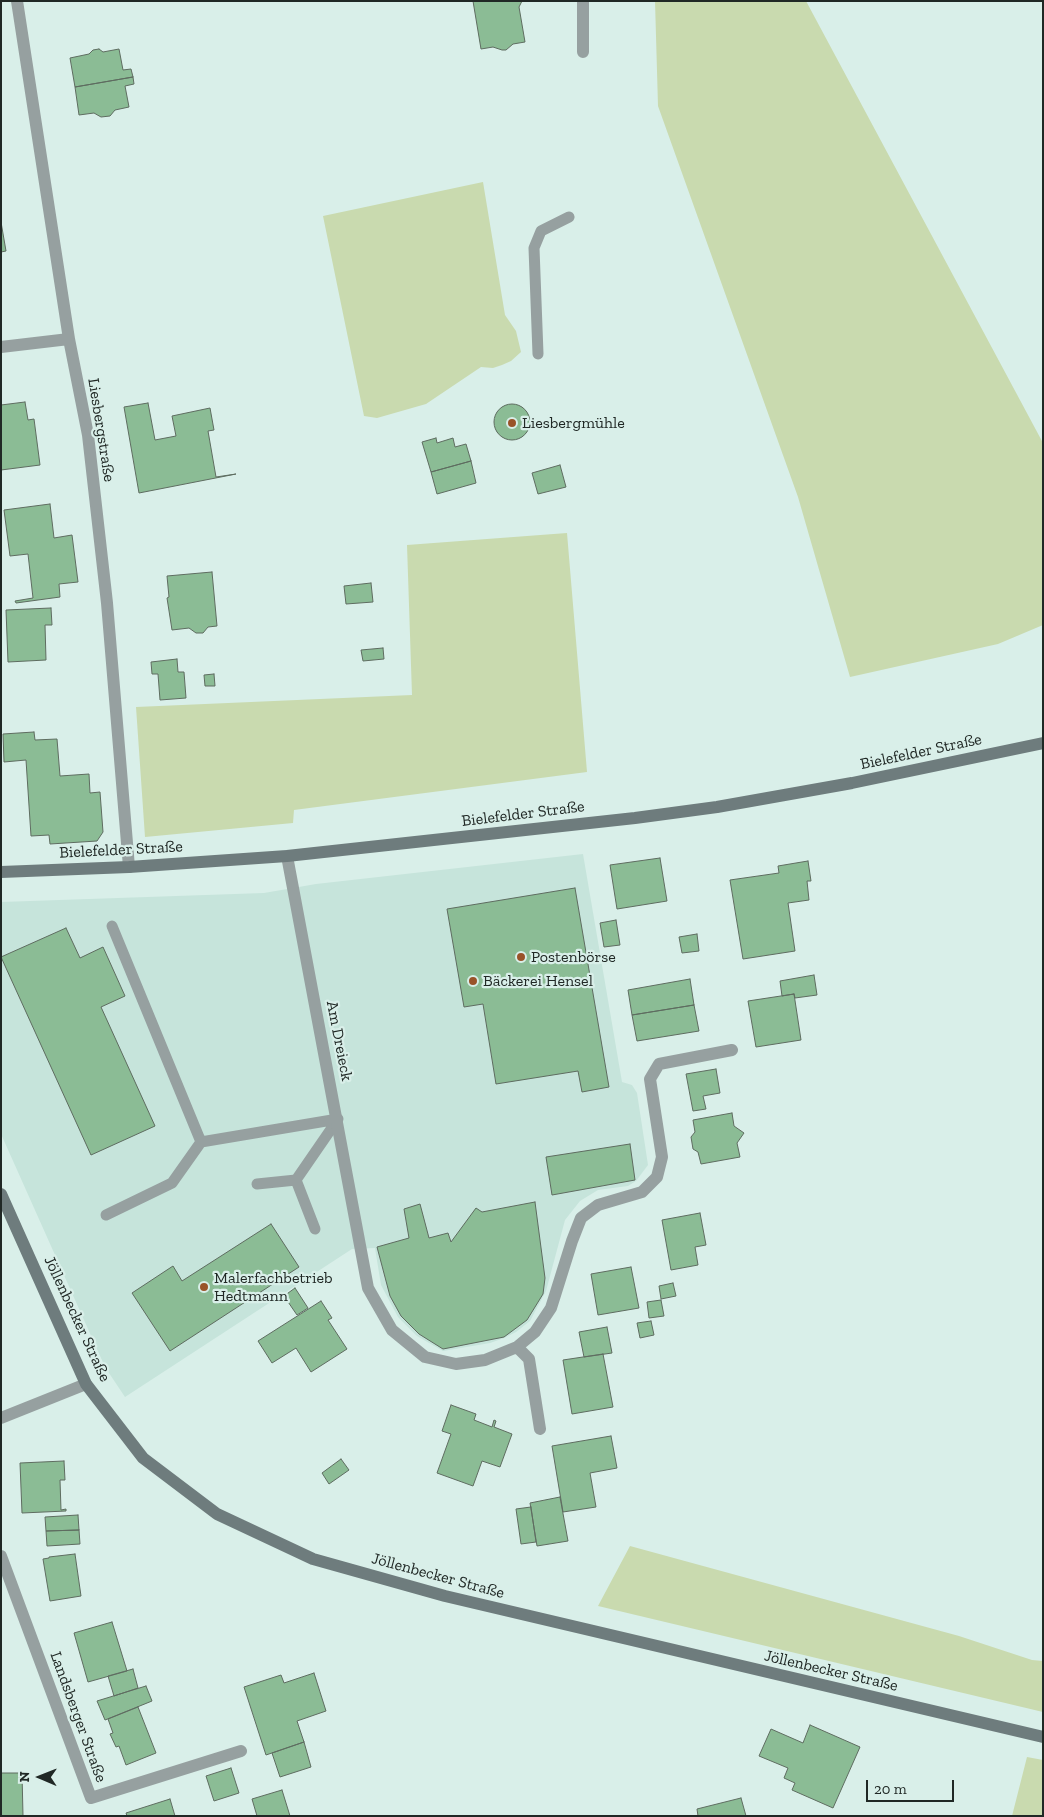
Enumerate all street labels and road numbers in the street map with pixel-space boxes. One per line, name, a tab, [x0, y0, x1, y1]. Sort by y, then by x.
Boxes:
street label: Liesbergstraße	[83, 377, 119, 483]
street label: Bielefelder Straße	[858, 730, 984, 774]
street label: Bielefelder Straße	[460, 797, 586, 831]
street label: Bielefelder Straße	[59, 837, 183, 863]
street label: Am Dreieck	[322, 999, 356, 1083]
street label: Jöllenbecker Straße	[39, 1253, 115, 1385]
street label: Jöllenbecker Straße	[370, 1549, 506, 1603]
street label: Jöllenbecker Straße	[762, 1646, 900, 1696]
street label: Landsberger Straße	[45, 1649, 111, 1785]

